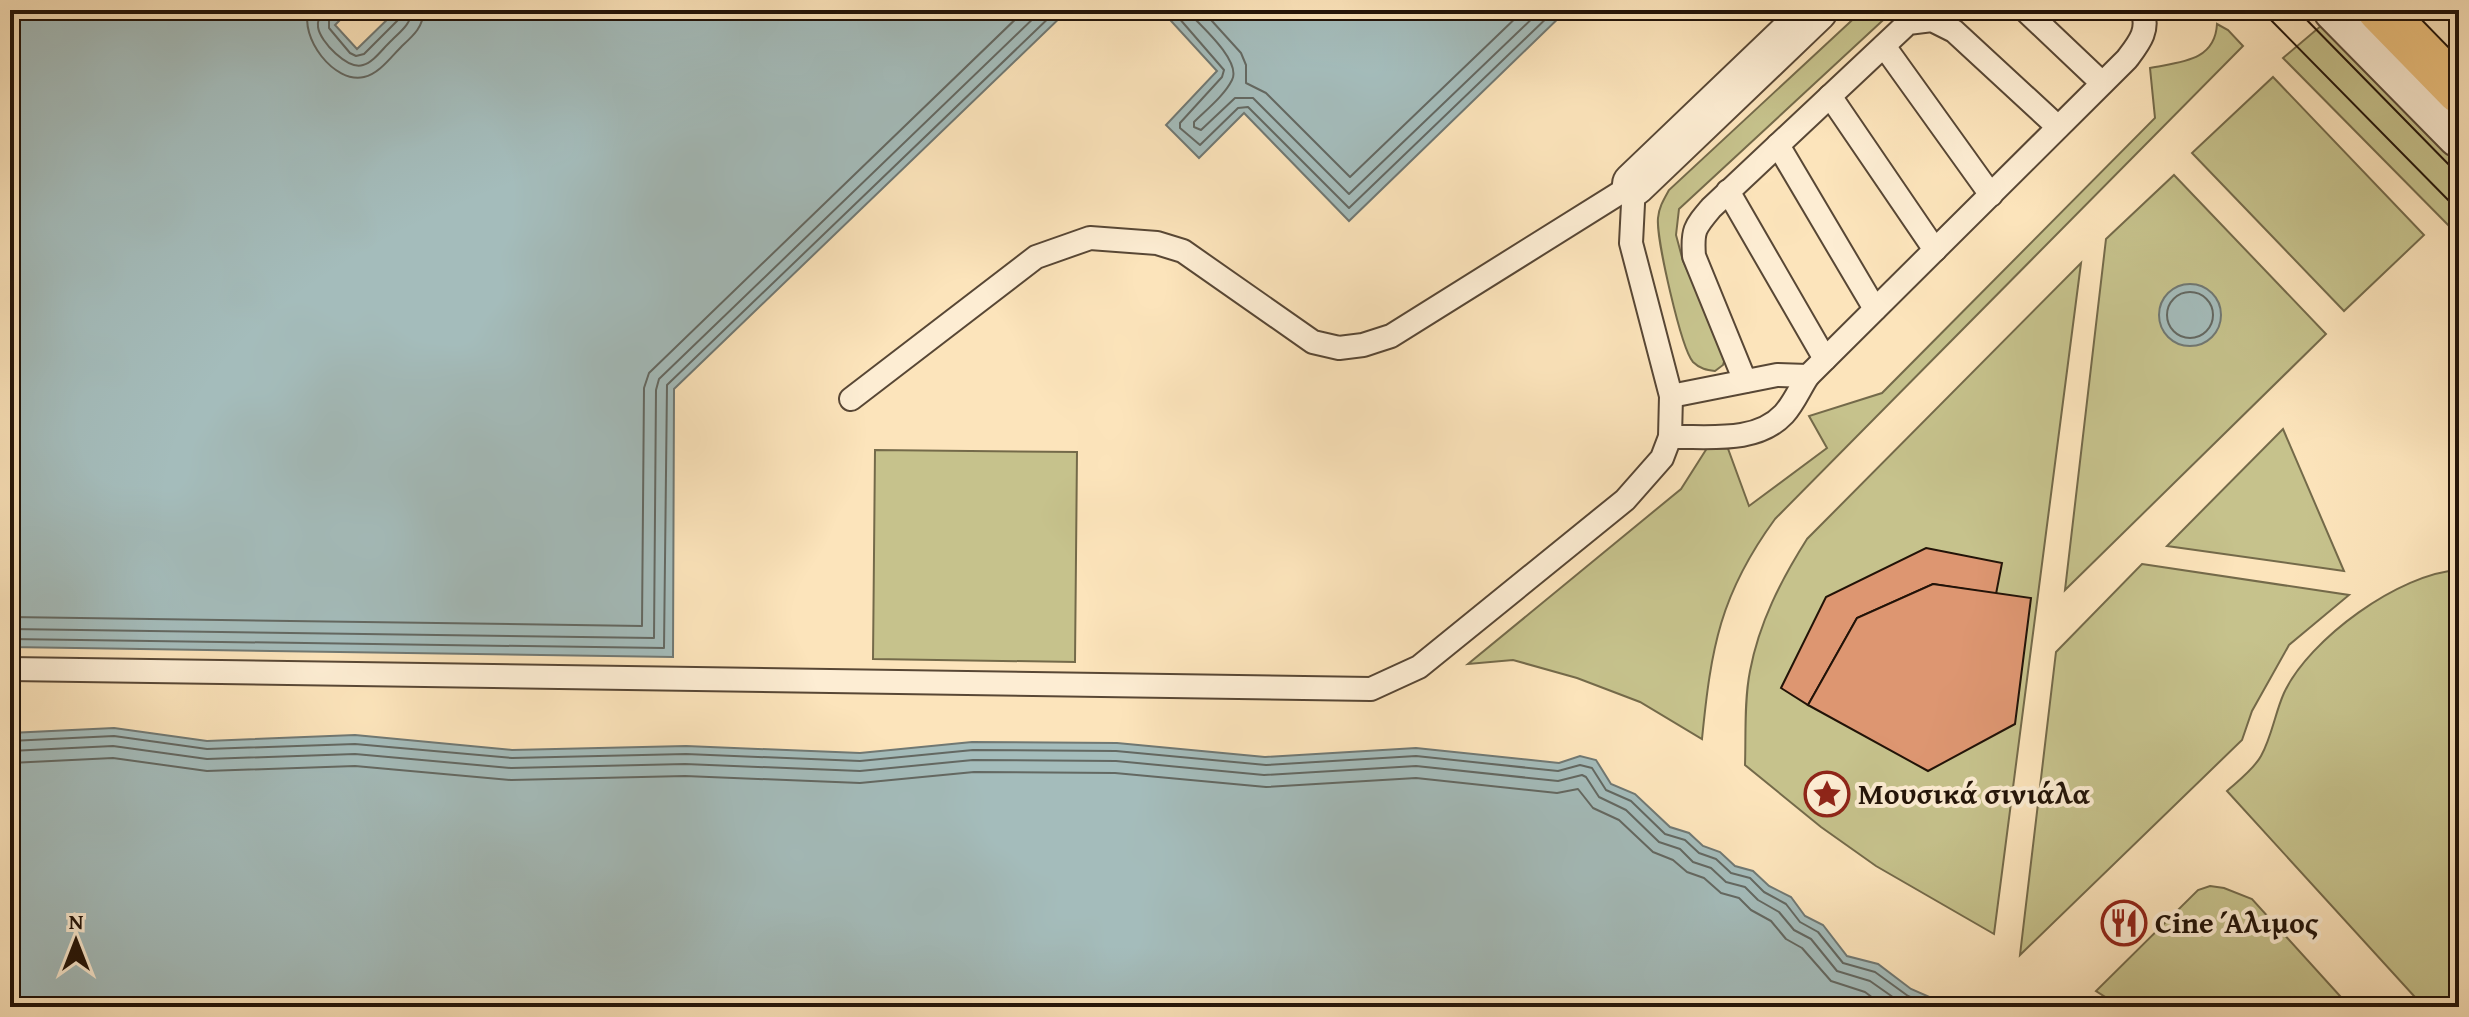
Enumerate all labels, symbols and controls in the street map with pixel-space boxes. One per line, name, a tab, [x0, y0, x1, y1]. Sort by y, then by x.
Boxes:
place icon: Μουσικά σινιάλα	[1803, 770, 1851, 818]
place label: Μουσικά σινιάλα	[1858, 771, 2091, 815]
restaurant icon: Cine Άλιμος	[2100, 899, 2148, 947]
place label: Cine Άλιμος	[2155, 900, 2319, 944]
north arrow	[36, 901, 116, 981]
text: N	[69, 905, 84, 937]

